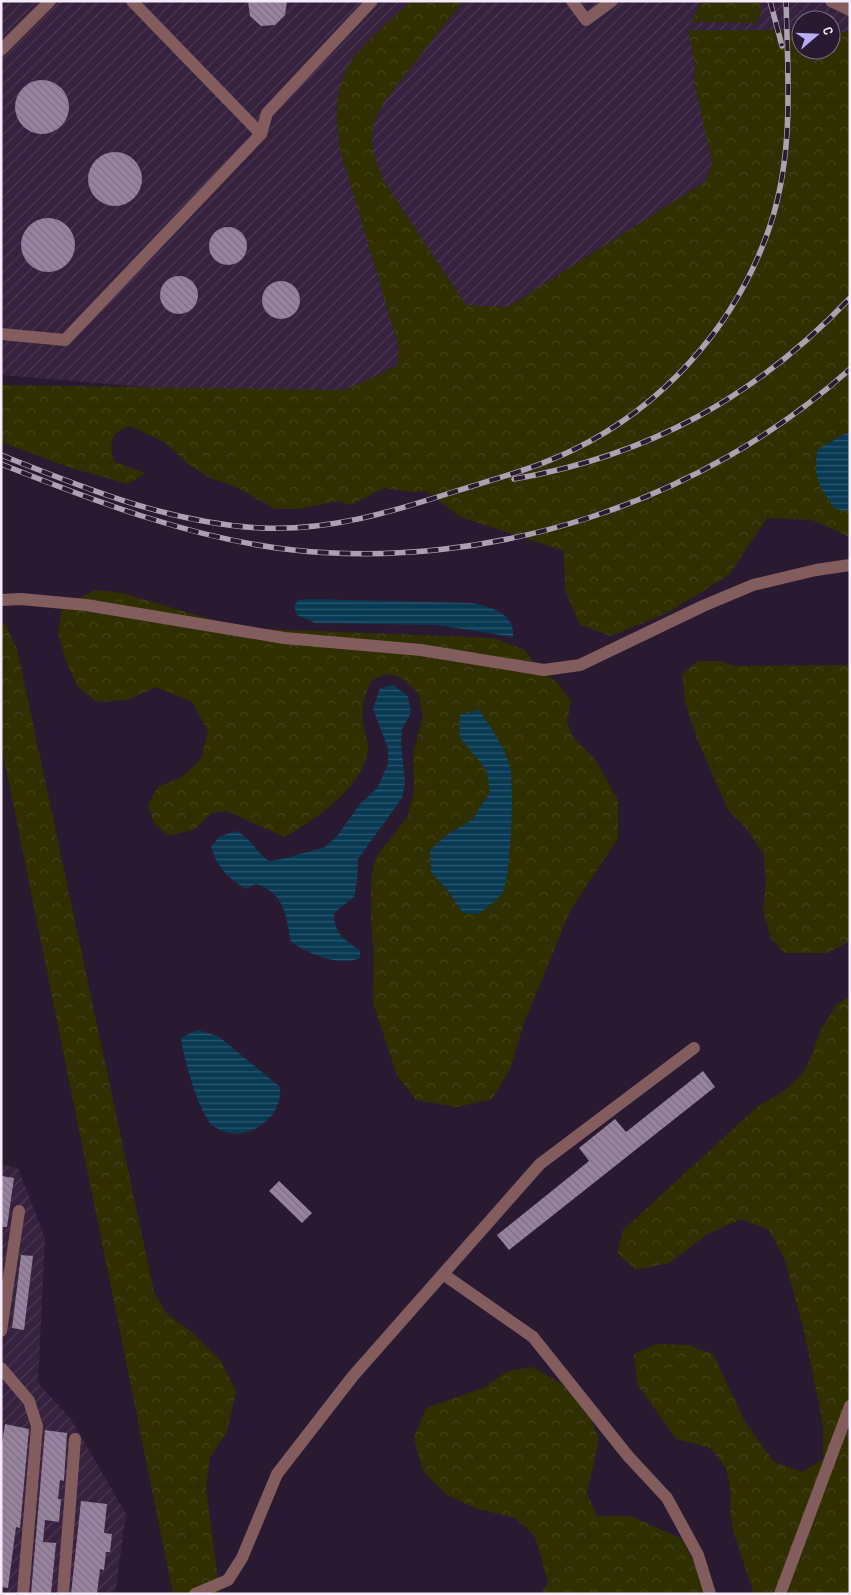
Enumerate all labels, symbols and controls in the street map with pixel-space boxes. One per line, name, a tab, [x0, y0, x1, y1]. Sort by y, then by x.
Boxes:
north arrow	[791, 10, 841, 60]
text: С	[819, 25, 837, 37]

